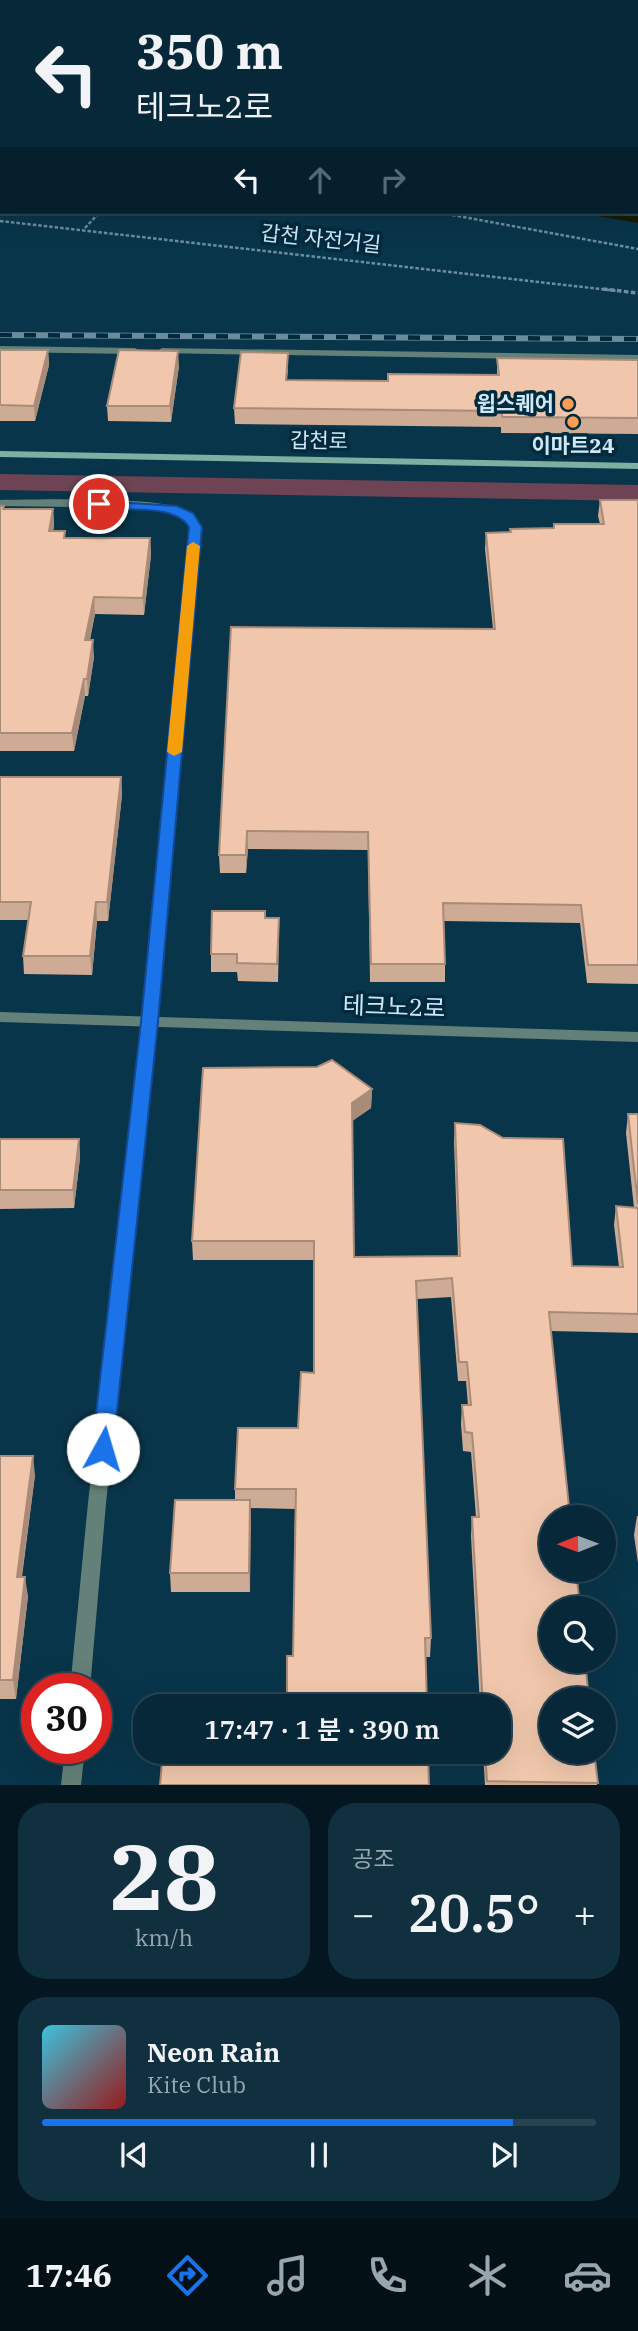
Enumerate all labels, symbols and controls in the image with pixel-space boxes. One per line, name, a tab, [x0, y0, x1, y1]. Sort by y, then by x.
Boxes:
text: 350 m	[136, 19, 283, 82]
icon: left	[21, 28, 112, 119]
text: 테크노2로	[136, 85, 273, 127]
icon: left	[228, 161, 266, 199]
icon: ahead	[301, 161, 339, 199]
icon: right	[374, 161, 412, 199]
street label: 갑천 자전거길	[260, 218, 383, 258]
place label: 윕스퀘어	[477, 389, 554, 417]
marker: 윕스퀘어	[560, 396, 576, 412]
marker: 이마트24	[565, 414, 581, 430]
street label: 갑천로	[290, 425, 348, 455]
place label: 이마트24	[531, 431, 615, 459]
pin	[69, 474, 129, 534]
icon: arrive	[80, 485, 118, 523]
street label: 테크노2로	[342, 988, 446, 1024]
position arrow	[66, 1412, 140, 1486]
north arrow	[539, 1505, 616, 1582]
map controls	[539, 1505, 616, 1764]
button: search	[539, 1596, 616, 1673]
speed limit sign: 30	[21, 1673, 112, 1764]
button: layers	[539, 1687, 616, 1764]
text: 17:47 · 1 분 · 390 m	[204, 1712, 440, 1746]
text: 28	[109, 1817, 219, 1935]
text: 공조	[352, 1843, 394, 1873]
text: 20.5°	[408, 1879, 540, 1946]
text: −	[352, 1889, 375, 1938]
text: +	[573, 1889, 596, 1938]
text: km/h	[135, 1922, 193, 1952]
text: Neon Rain	[147, 2035, 280, 2069]
text: Kite Club	[147, 2069, 246, 2099]
icon: previous	[115, 2136, 153, 2174]
icon: pause	[300, 2136, 338, 2174]
icon: next	[485, 2136, 523, 2174]
icon: directions	[163, 2251, 212, 2300]
icon: music	[263, 2251, 312, 2300]
icon: phone	[363, 2251, 412, 2300]
icon: climate	[463, 2251, 512, 2300]
icon: car	[563, 2251, 612, 2300]
text: 17:46	[26, 2254, 112, 2296]

